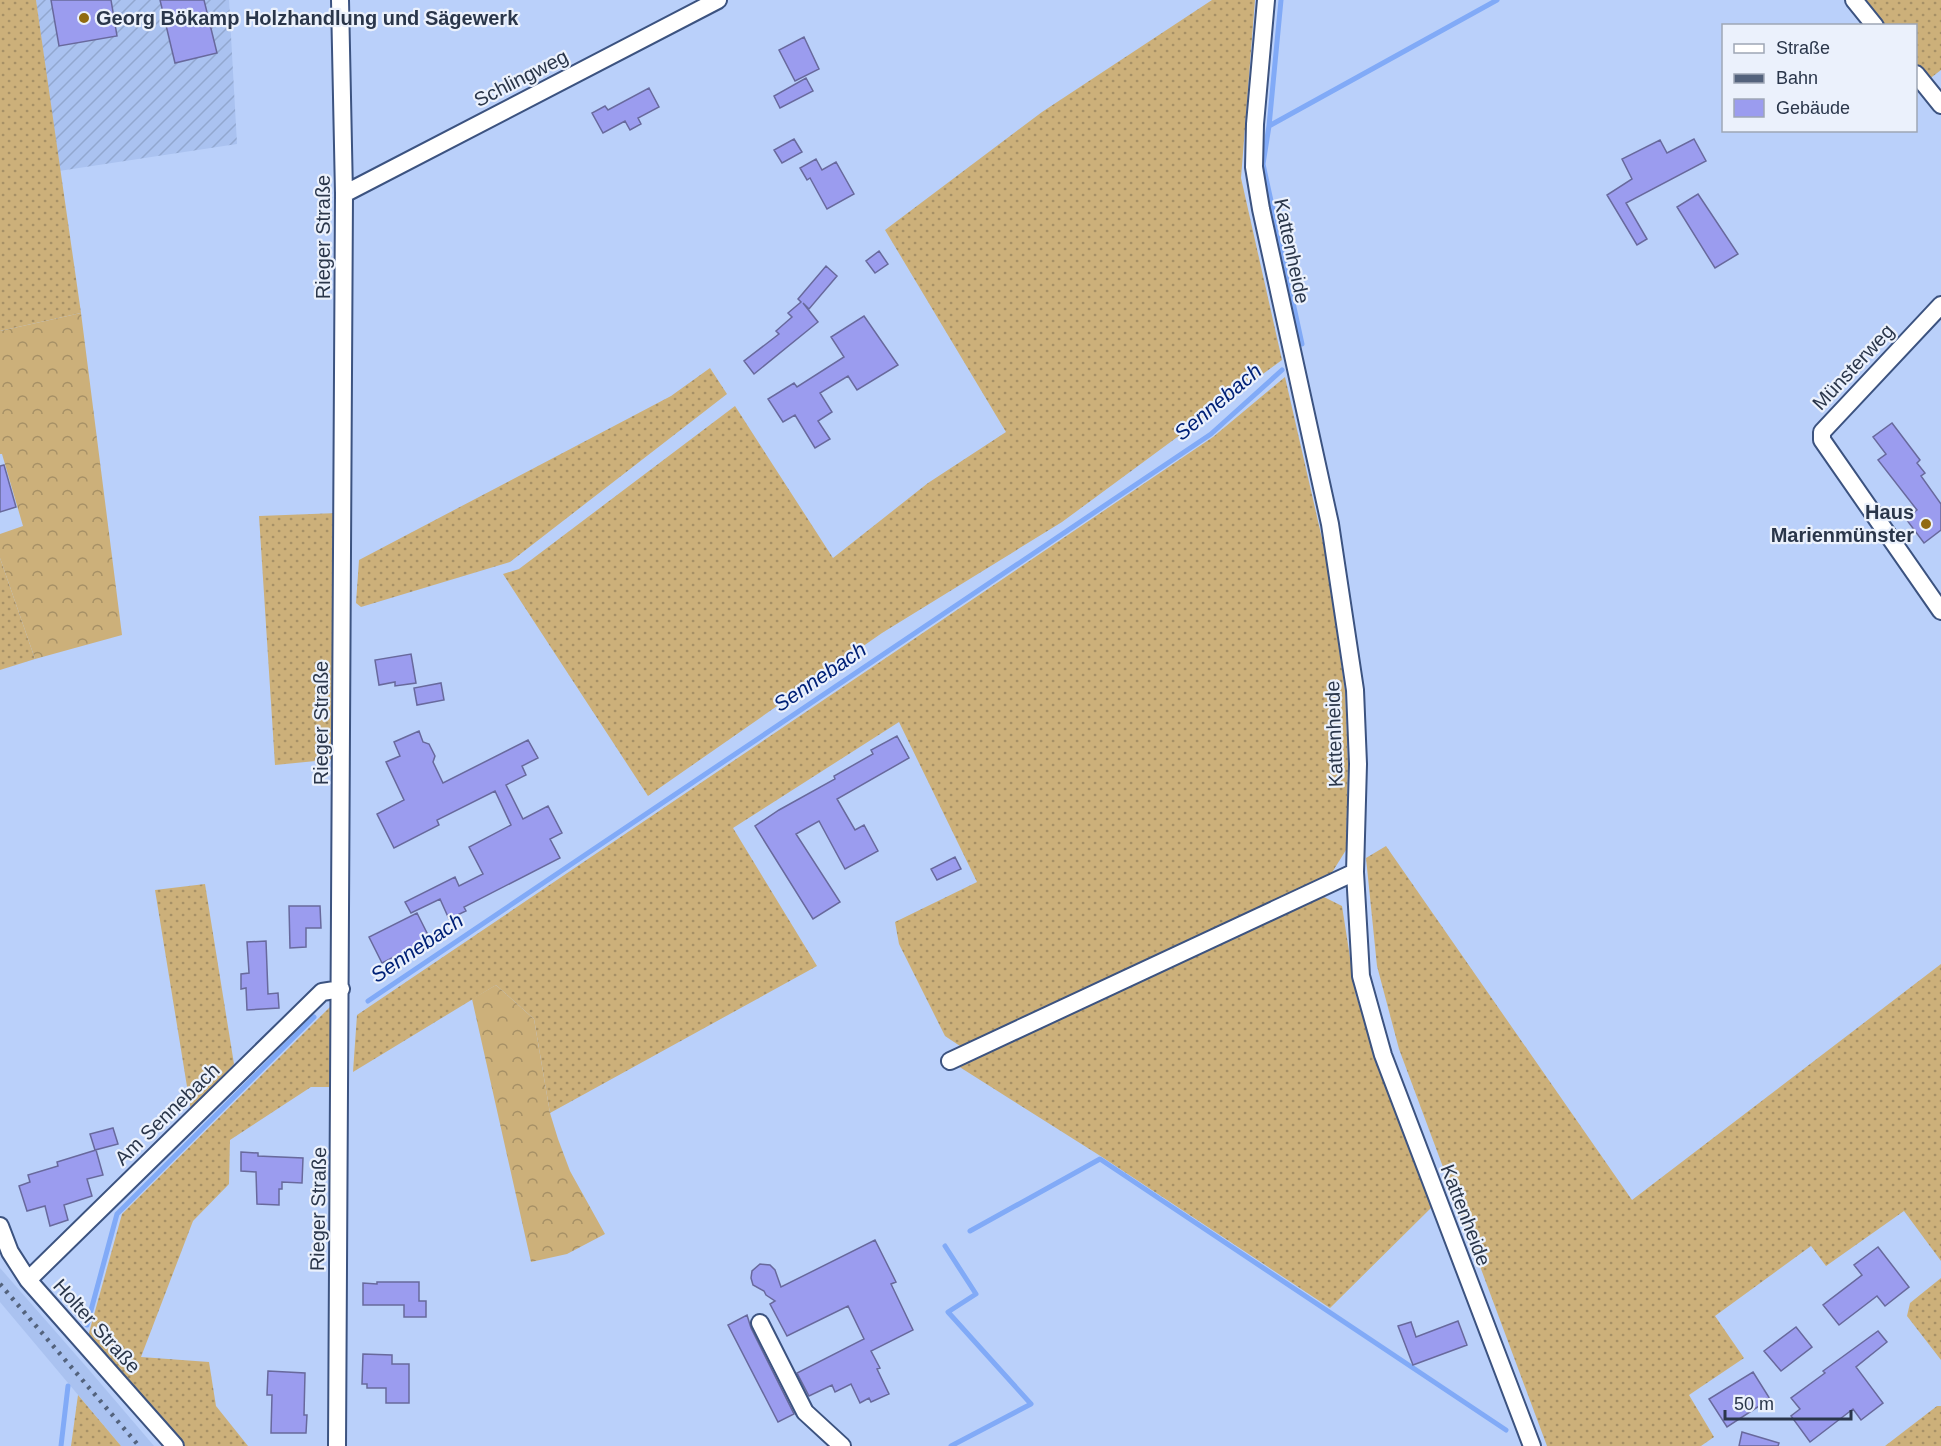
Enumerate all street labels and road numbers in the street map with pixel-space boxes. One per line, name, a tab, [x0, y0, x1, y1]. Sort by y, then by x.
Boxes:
street label: Schlingweg	[470, 45, 572, 111]
street label: Rieger Straße	[312, 175, 334, 299]
street label: Kattenheide	[1270, 196, 1314, 306]
street label: Münsterweg	[1808, 320, 1898, 414]
street label: Rieger Straße	[310, 661, 332, 785]
street label: Kattenheide	[1321, 680, 1347, 788]
street label: Am Sennebach	[110, 1059, 224, 1169]
street label: Rieger Straße	[306, 1147, 330, 1271]
street label: Kattenheide	[1437, 1161, 1495, 1269]
street label: Holter Straße	[49, 1274, 145, 1378]

